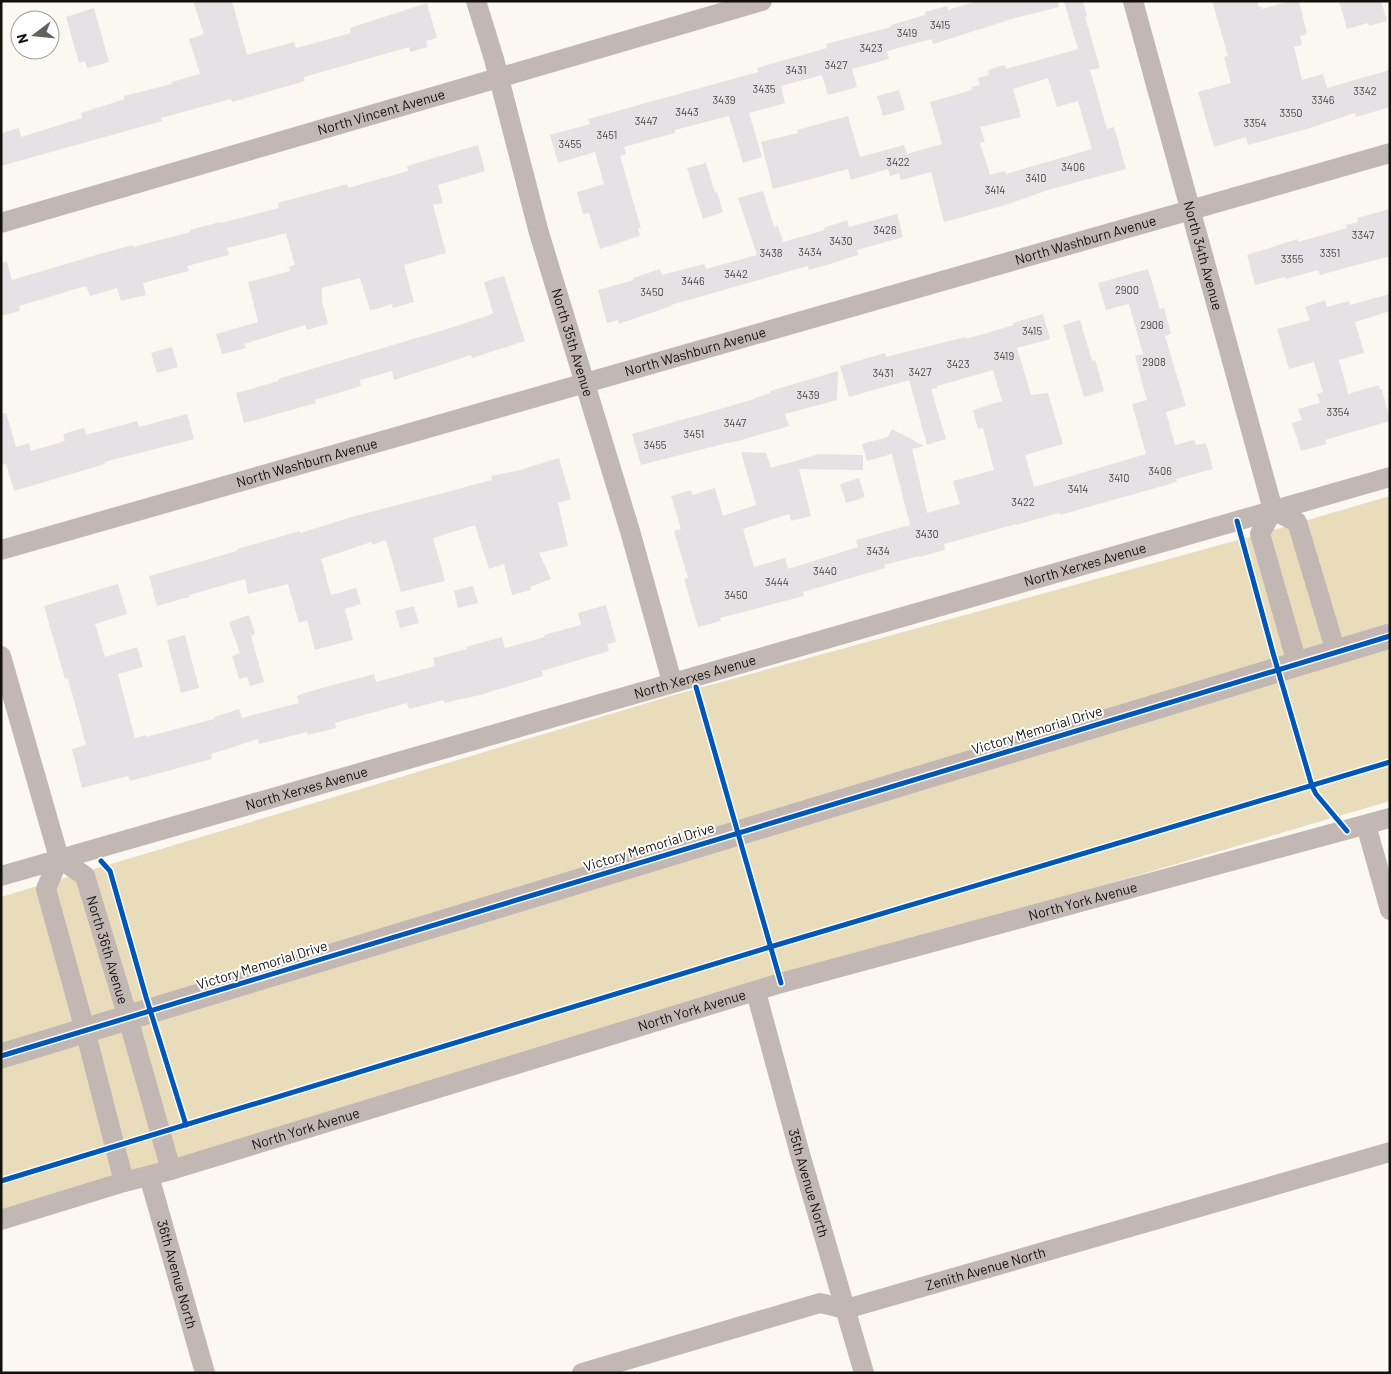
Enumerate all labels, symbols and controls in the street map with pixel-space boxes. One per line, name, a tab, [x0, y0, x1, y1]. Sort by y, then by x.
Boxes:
north arrow	[10, 10, 60, 60]
house number: 3415	[930, 18, 950, 31]
house number: 3419	[897, 26, 917, 39]
text: N	[13, 32, 31, 46]
house number: 3423	[859, 41, 883, 54]
house number: 3427	[825, 58, 847, 71]
house number: 3431	[785, 63, 807, 76]
house number: 3435	[752, 82, 776, 95]
house number: 3342	[1353, 84, 1377, 97]
street label: North Vincent Avenue	[315, 85, 447, 138]
house number: 3439	[712, 93, 736, 106]
house number: 3346	[1311, 93, 1335, 106]
house number: 3443	[675, 105, 699, 118]
house number: 3350	[1279, 106, 1303, 119]
house number: 3447	[635, 114, 657, 127]
house number: 3354	[1243, 116, 1267, 129]
house number: 3451	[597, 128, 617, 141]
house number: 3455	[558, 137, 582, 150]
house number: 3422	[886, 155, 910, 168]
house number: 3406	[1061, 160, 1085, 173]
house number: 3410	[1026, 171, 1046, 184]
house number: 3414	[985, 183, 1005, 196]
street label: North 34th Avenue	[1180, 199, 1227, 312]
street label: North Washburn Avenue	[1013, 211, 1158, 268]
house number: 3426	[873, 223, 897, 236]
house number: 3347	[1352, 228, 1374, 241]
house number: 3430	[829, 234, 853, 247]
house number: 3434	[798, 245, 822, 258]
house number: 3438	[759, 246, 783, 259]
house number: 3351	[1320, 246, 1340, 259]
house number: 3355	[1281, 252, 1304, 265]
house number: 3442	[724, 267, 748, 280]
house number: 3446	[681, 274, 705, 287]
house number: 2900	[1115, 283, 1139, 296]
house number: 3450	[640, 285, 664, 298]
street label: North 35th Avenue	[548, 286, 597, 399]
house number: 2906	[1140, 318, 1164, 331]
street label: North Washburn Avenue	[622, 323, 768, 379]
house number: 3415	[1022, 324, 1042, 337]
house number: 3419	[994, 349, 1014, 362]
house number: 2908	[1142, 355, 1166, 368]
house number: 3423	[946, 357, 970, 370]
house number: 3427	[909, 365, 931, 378]
house number: 3431	[872, 366, 894, 379]
house number: 3439	[796, 388, 820, 401]
house number: 3354	[1326, 405, 1350, 418]
house number: 3447	[724, 416, 746, 429]
house number: 3451	[684, 427, 704, 440]
street label: North Washburn Avenue	[234, 434, 379, 490]
house number: 3455	[643, 438, 667, 451]
house number: 3406	[1148, 464, 1172, 477]
house number: 3410	[1109, 471, 1129, 484]
house number: 3414	[1068, 482, 1088, 495]
house number: 3422	[1011, 495, 1035, 508]
house number: 3430	[915, 527, 939, 540]
street label: North Xerxes Avenue	[1022, 538, 1148, 590]
house number: 3434	[866, 544, 890, 557]
house number: 3440	[813, 564, 837, 577]
house number: 3444	[765, 575, 789, 588]
house number: 3450	[724, 588, 748, 601]
street label: North Xerxes Avenue	[632, 651, 758, 702]
street label: Victory Memorial Drive	[969, 702, 1104, 758]
street label: North Xerxes Avenue	[243, 762, 370, 813]
street label: Victory Memorial Drive	[581, 819, 716, 875]
street label: North York Avenue	[1026, 878, 1139, 924]
street label: North 36th Avenue	[83, 894, 132, 1006]
street label: Victory Memorial Drive	[194, 937, 329, 993]
street label: North York Avenue	[636, 985, 748, 1034]
street label: North York Avenue	[249, 1104, 361, 1153]
street label: 35th Avenue North	[785, 1127, 833, 1239]
street label: 36th Avenue North	[154, 1218, 201, 1330]
street label: Zenith Avenue North	[923, 1243, 1047, 1294]

